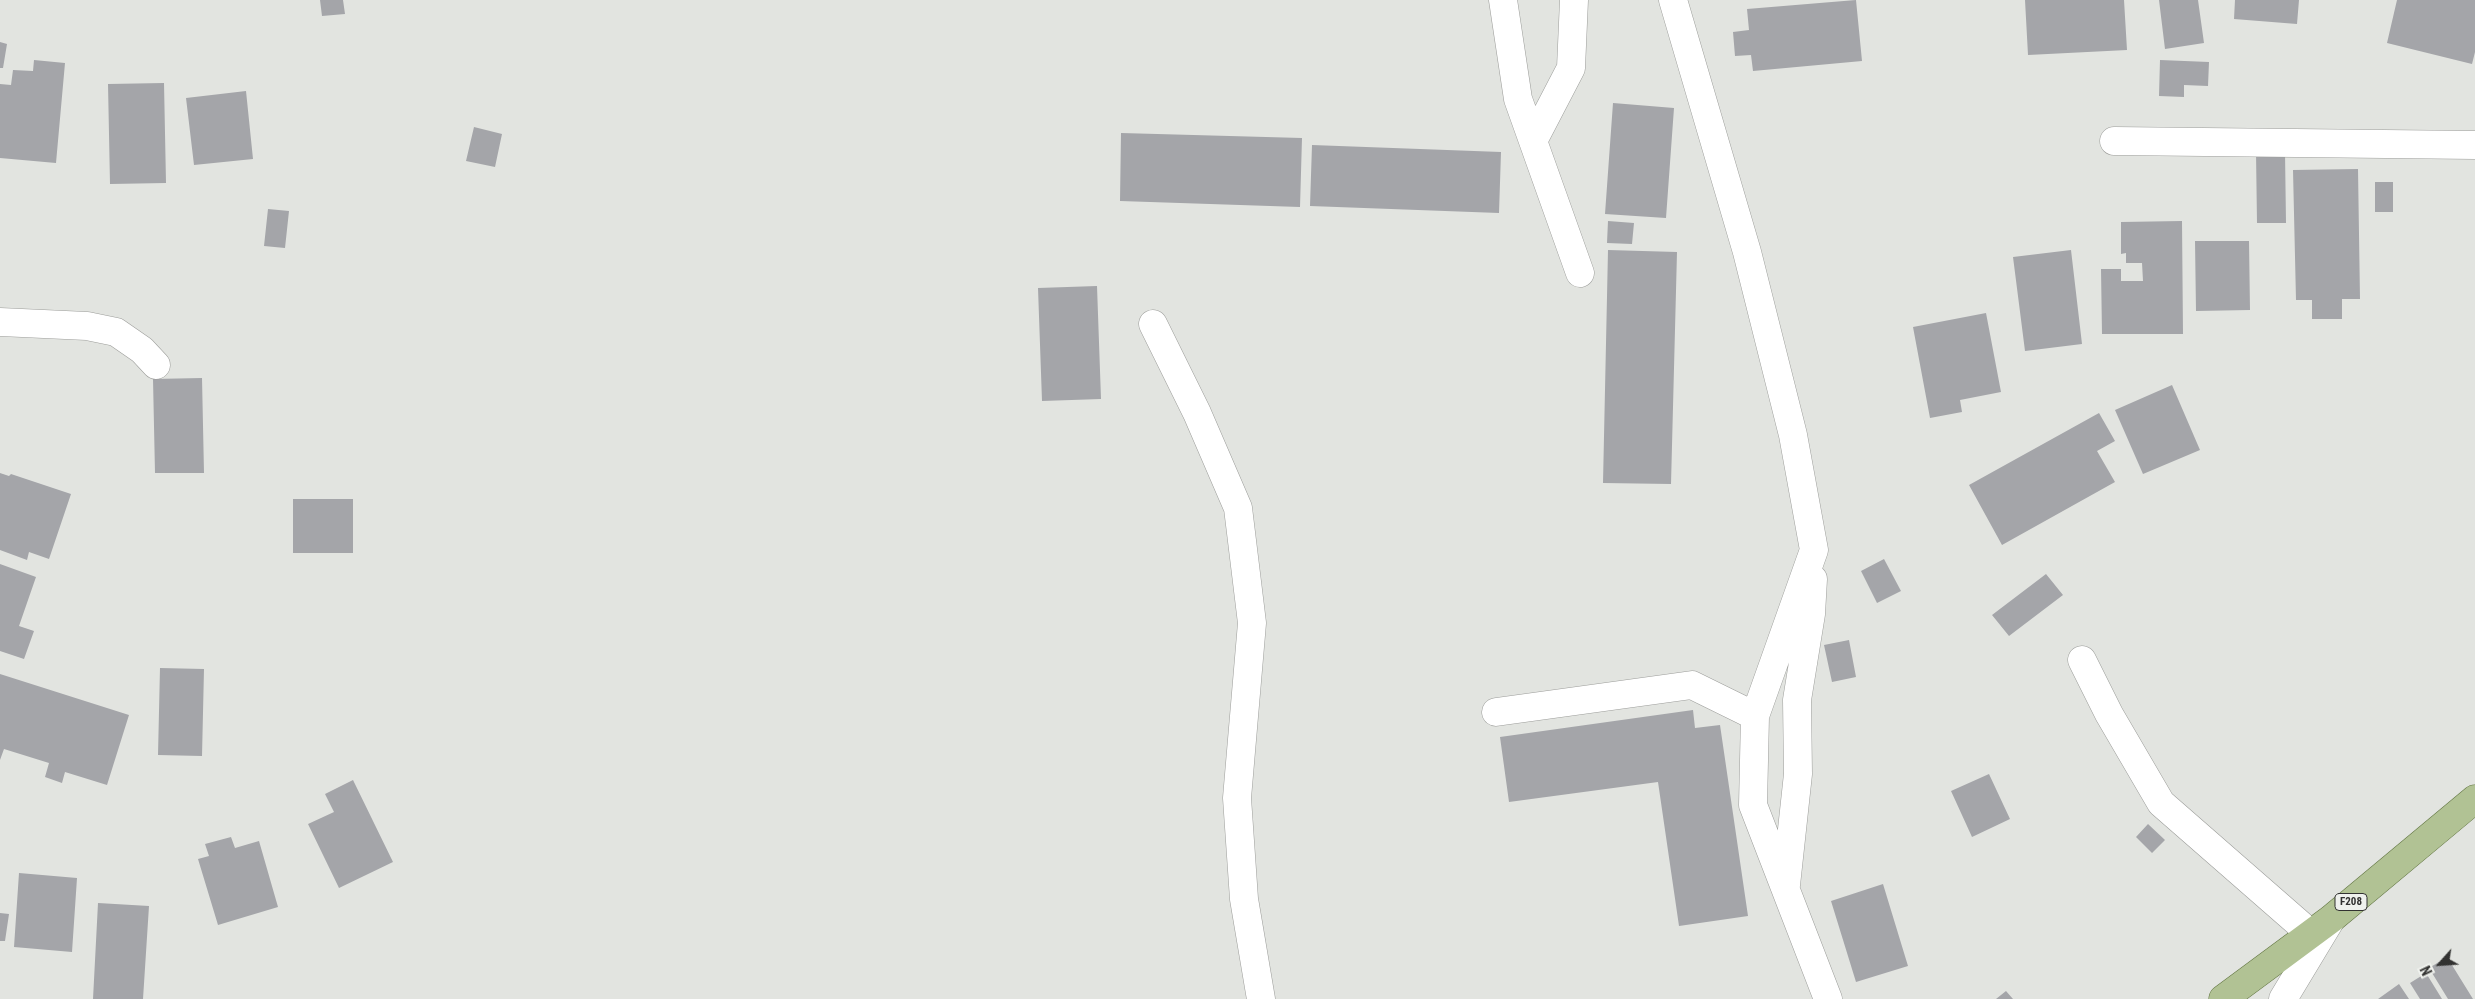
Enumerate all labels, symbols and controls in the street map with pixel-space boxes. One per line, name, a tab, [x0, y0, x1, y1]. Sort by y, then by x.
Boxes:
road number: F208	[2335, 894, 2367, 910]
north arrow	[2415, 939, 2465, 989]
text: N	[2417, 963, 2436, 978]

